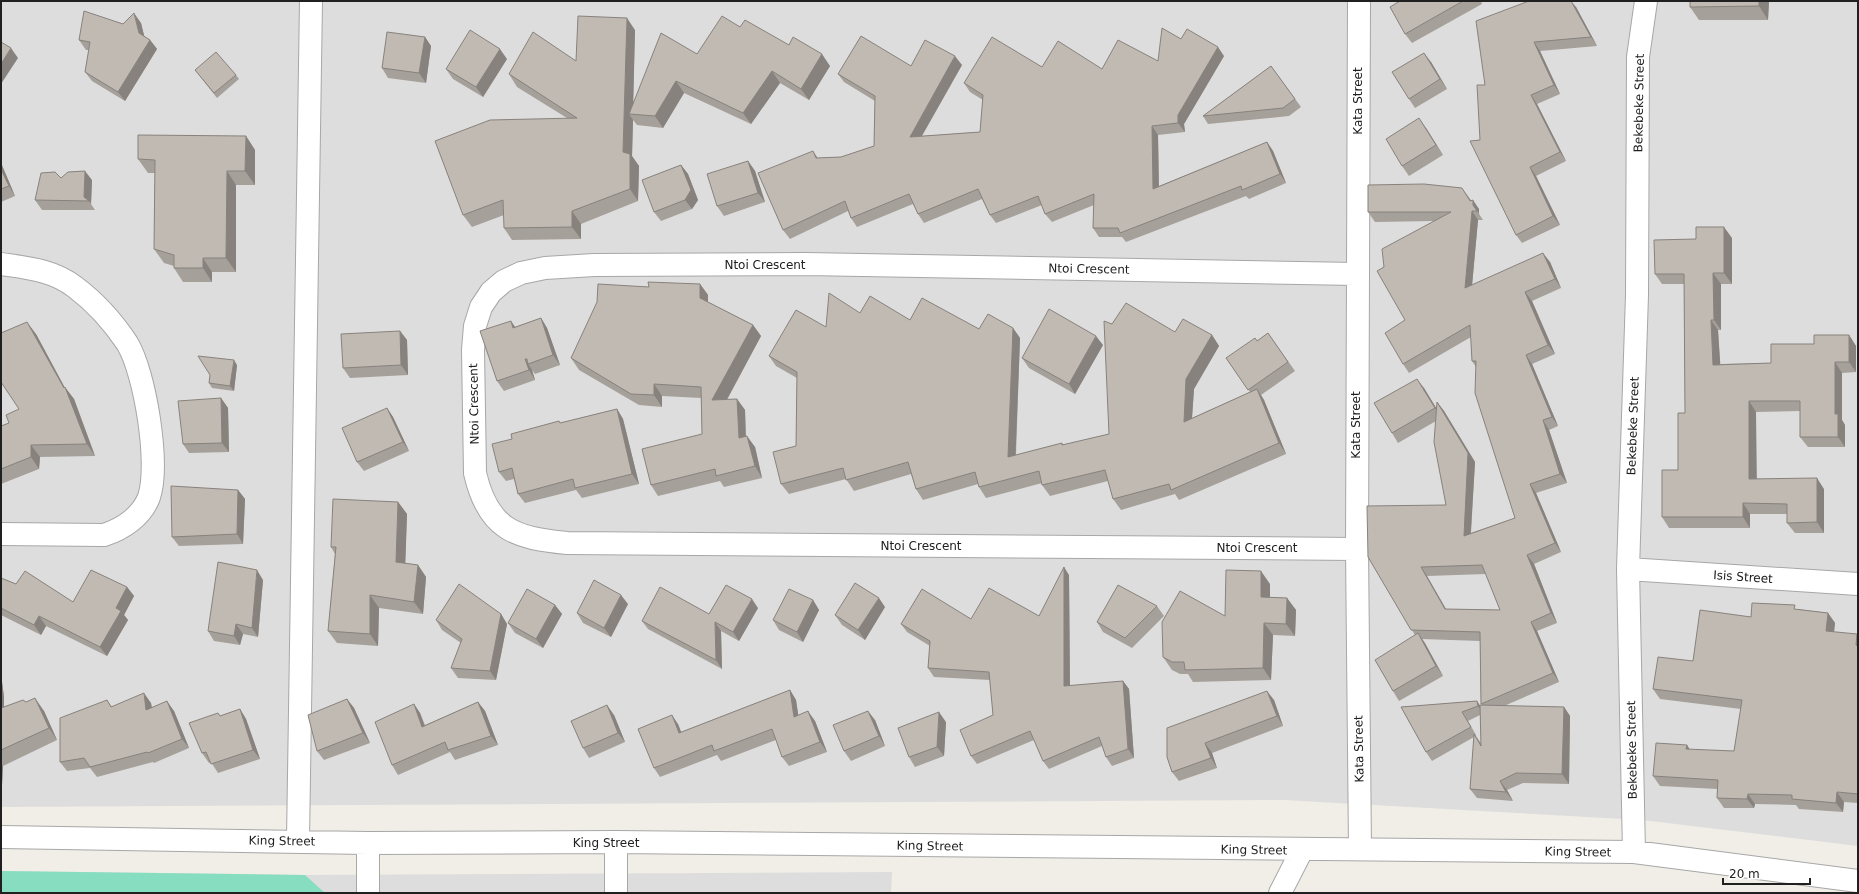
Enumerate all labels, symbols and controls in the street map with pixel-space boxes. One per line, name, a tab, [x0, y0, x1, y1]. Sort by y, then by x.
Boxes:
street label: Bekebeke Street	[1631, 53, 1647, 152]
street label: Kata Street	[1351, 67, 1365, 135]
street label: Ntoi Crescent	[724, 258, 806, 272]
street label: Ntoi Crescent	[1048, 261, 1130, 277]
street label: Ntoi Crescent	[466, 363, 482, 445]
street label: Bekebeke Street	[1624, 376, 1642, 476]
street label: Kata Street	[1349, 391, 1363, 459]
street label: Ntoi Crescent	[880, 539, 962, 553]
street label: Ntoi Crescent	[1216, 541, 1298, 555]
street label: Isis Street	[1713, 568, 1774, 586]
street label: Bekebeke Street	[1624, 700, 1640, 799]
street label: Kata Street	[1351, 715, 1367, 783]
street label: King Street	[249, 833, 316, 849]
street label: King Street	[573, 836, 640, 850]
street label: King Street	[897, 838, 964, 854]
street label: King Street	[1221, 842, 1288, 858]
street label: King Street	[1545, 844, 1612, 860]
scale bar	[1723, 860, 1810, 886]
text: 20 m	[1729, 867, 1760, 881]

